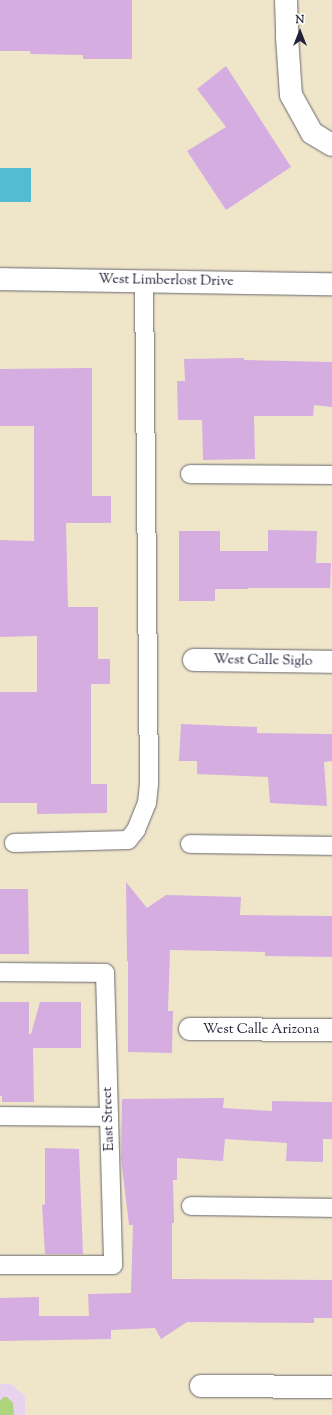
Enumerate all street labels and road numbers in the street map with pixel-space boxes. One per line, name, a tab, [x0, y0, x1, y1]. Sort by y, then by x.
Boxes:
street label: West Limberlost Drive	[98, 271, 234, 291]
street label: West Calle Siglo	[213, 652, 313, 670]
street label: West Calle Arizona	[203, 1022, 319, 1038]
street label: East Street	[99, 1087, 119, 1151]

